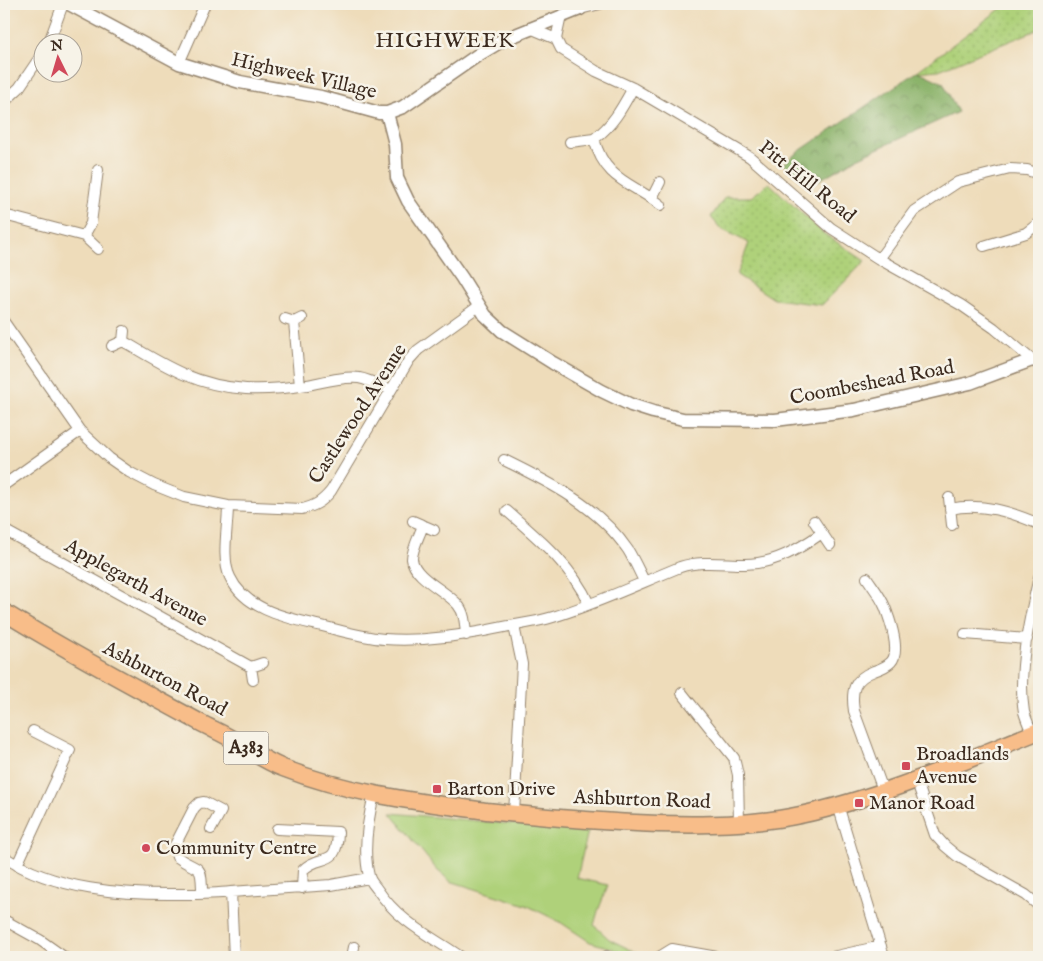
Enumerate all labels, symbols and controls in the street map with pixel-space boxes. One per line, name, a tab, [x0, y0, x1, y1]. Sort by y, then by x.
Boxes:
district label: HIGHWEEK	[375, 27, 515, 55]
north arrow	[32, 32, 82, 82]
text: N	[49, 37, 64, 56]
street label: Highweek Village	[229, 47, 379, 105]
street label: Pitt Hill Road	[753, 135, 861, 229]
street label: Castlewood Avenue	[303, 339, 413, 489]
street label: Coombeshead Road	[788, 355, 957, 411]
street label: Applegarth Avenue	[59, 533, 212, 633]
street label: Ashburton Road	[98, 635, 232, 722]
road number: A383	[224, 731, 268, 764]
place label: Broadlands Avenue	[915, 742, 1009, 790]
marker: Broadlands Avenue	[900, 760, 912, 772]
place label: Barton Drive	[447, 777, 555, 802]
marker: Barton Drive	[431, 783, 443, 795]
street label: Ashburton Road	[572, 785, 711, 815]
place label: Manor Road	[869, 791, 975, 816]
marker: Manor Road	[853, 797, 865, 809]
place label: Community Centre	[156, 836, 317, 861]
marker: Community Centre	[140, 842, 152, 854]

